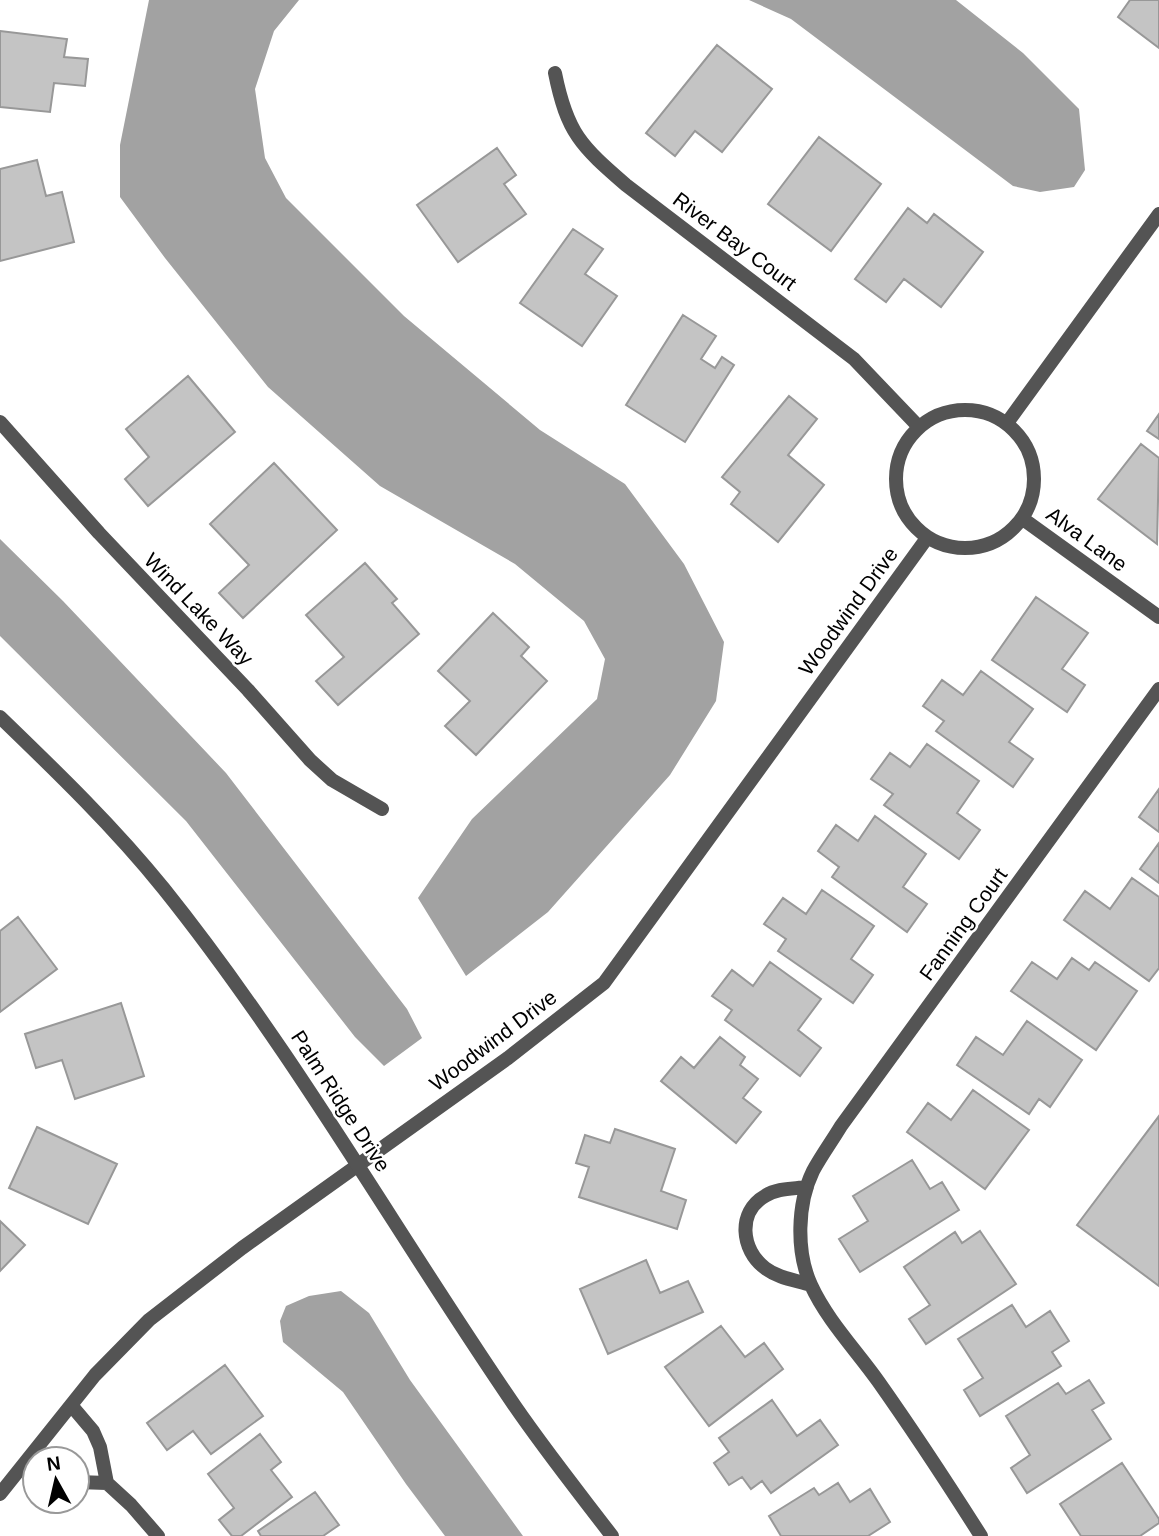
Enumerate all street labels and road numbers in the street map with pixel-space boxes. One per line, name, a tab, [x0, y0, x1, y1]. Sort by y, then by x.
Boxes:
street label: River Bay Court	[669, 187, 801, 295]
street label: Alva Lane	[1042, 502, 1132, 576]
street label: Woodwind Drive	[794, 543, 902, 679]
street label: Wind Lake Way	[140, 548, 258, 670]
street label: Fanning Court	[915, 863, 1012, 985]
street label: Woodwind Drive	[425, 985, 561, 1095]
street label: Palm Ridge Drive	[287, 1026, 395, 1176]

